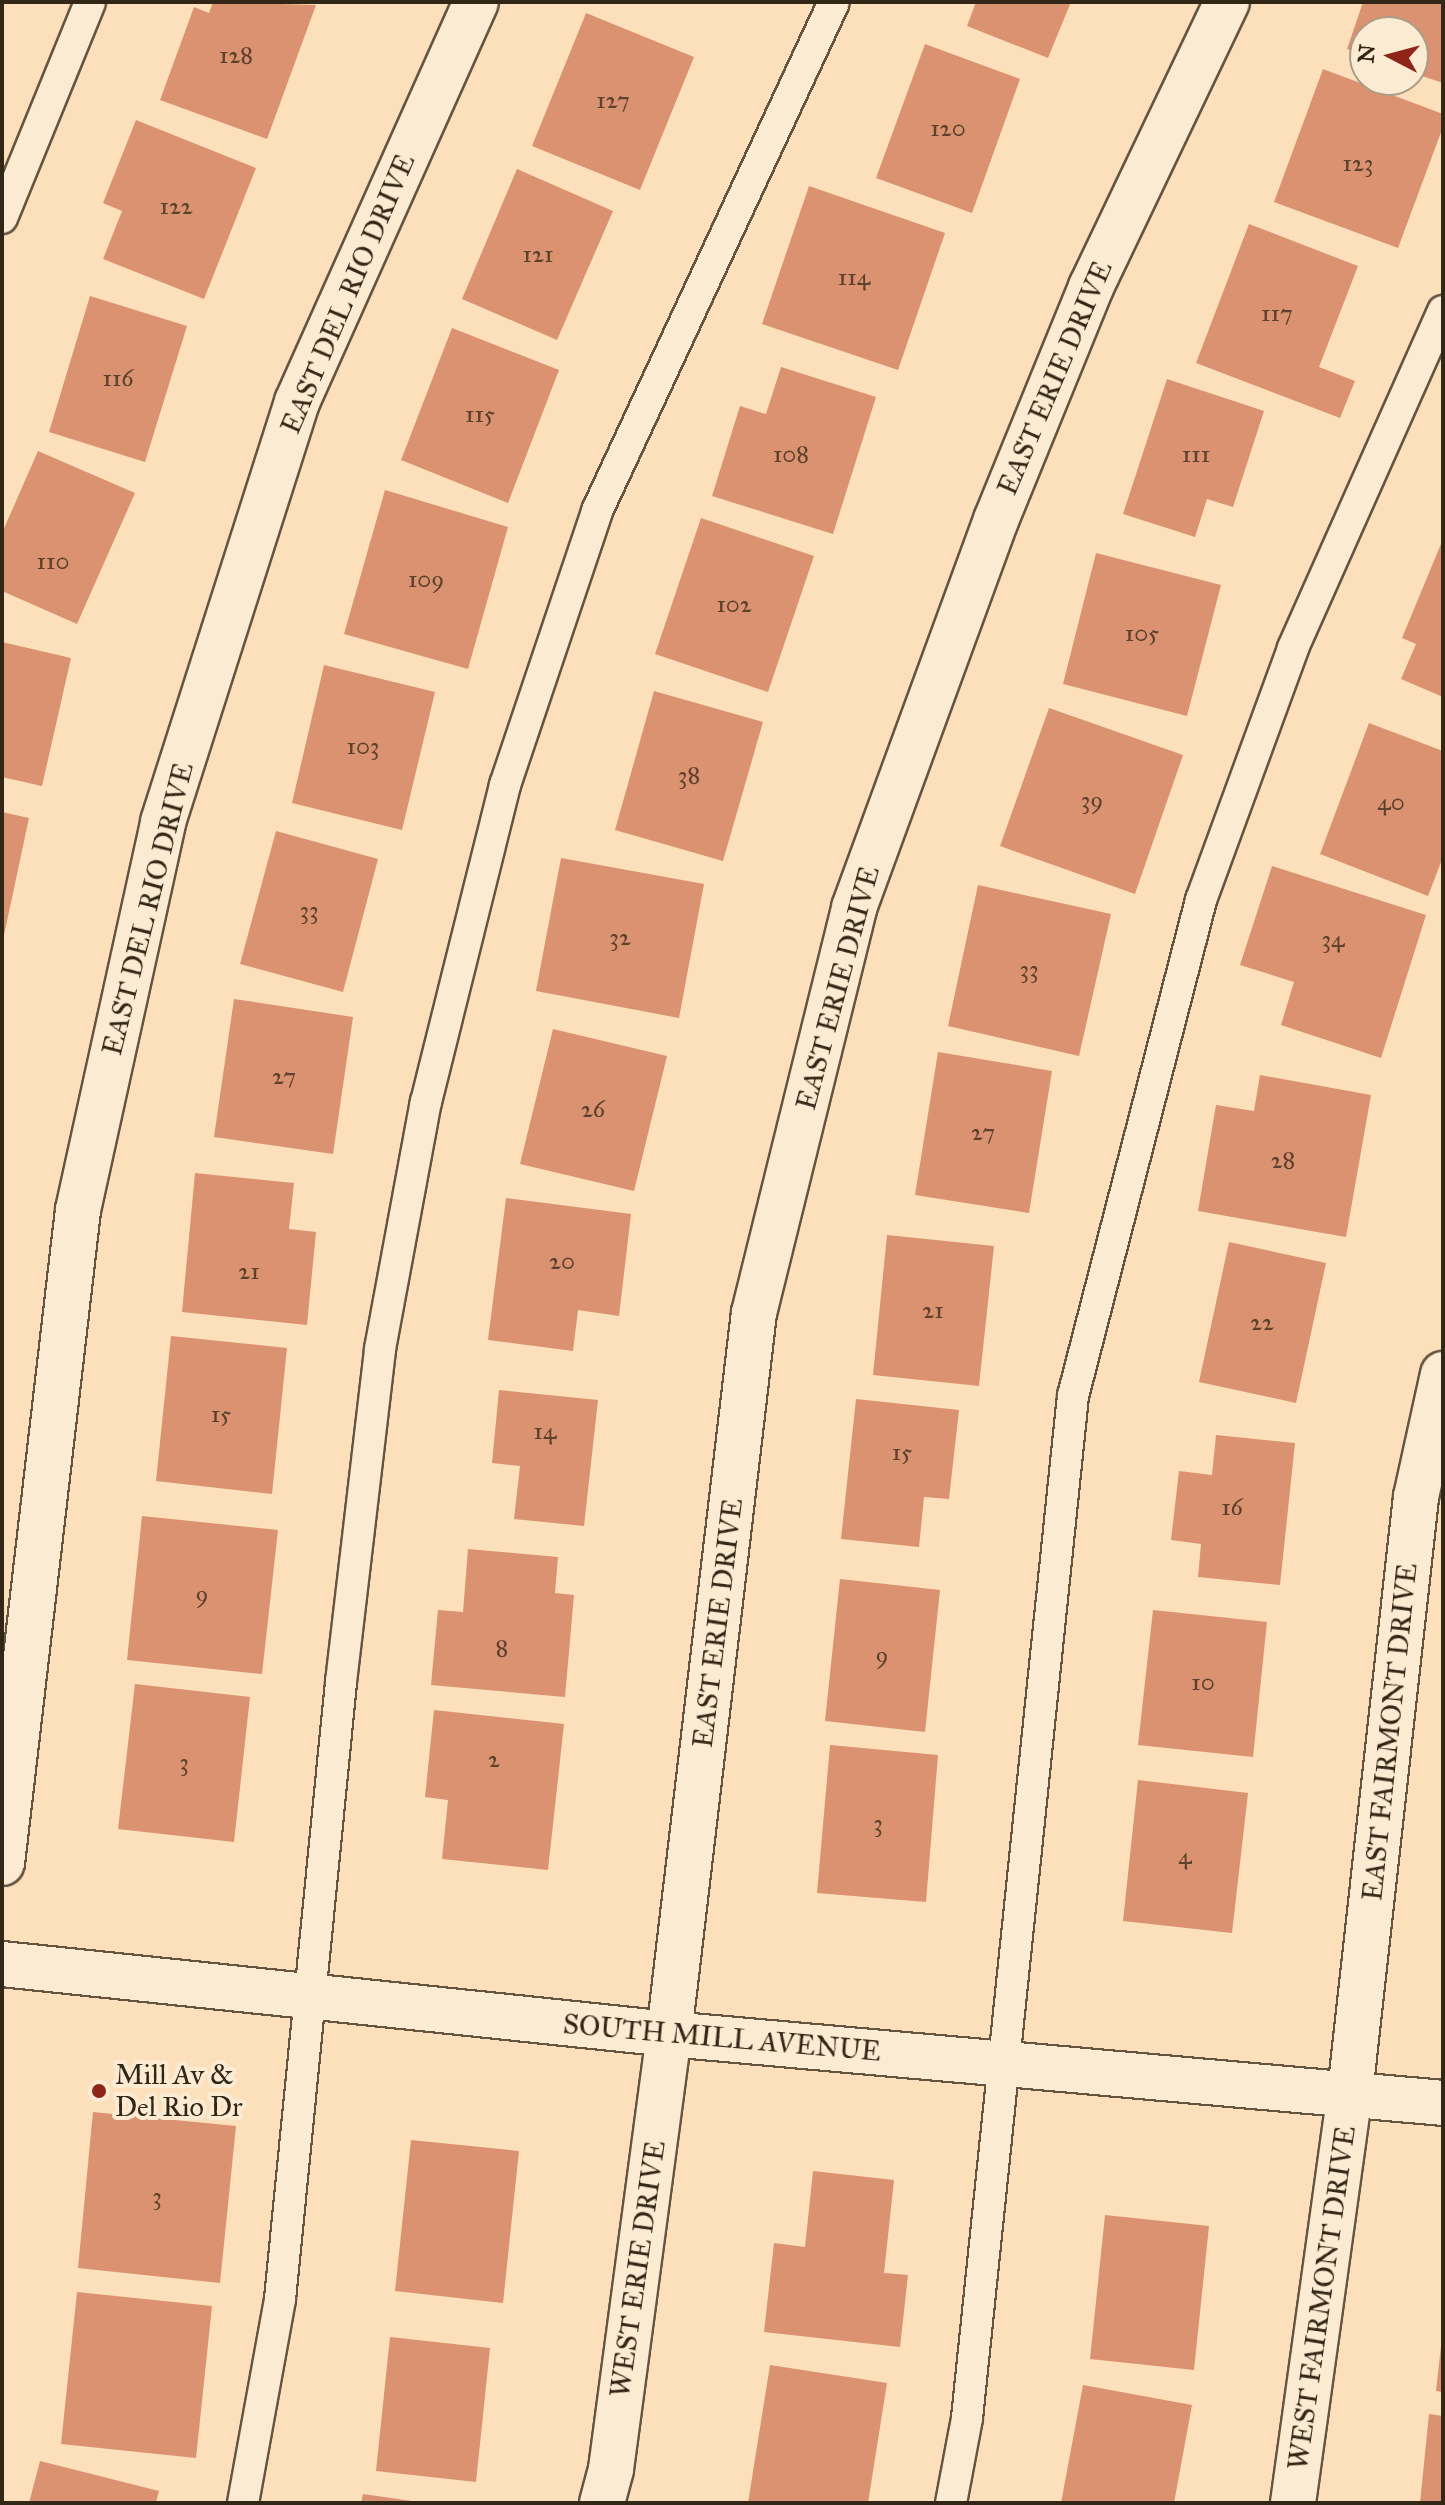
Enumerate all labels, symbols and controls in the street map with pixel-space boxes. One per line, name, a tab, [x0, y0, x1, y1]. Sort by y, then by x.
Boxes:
north arrow	[1349, 16, 1429, 96]
house number: 128	[219, 42, 253, 70]
text: N	[1352, 43, 1381, 64]
house number: 127	[596, 87, 630, 115]
house number: 120	[930, 115, 966, 143]
street label: EAST DEL RIO DRIVE	[274, 149, 422, 439]
house number: 123	[1343, 150, 1373, 178]
house number: 122	[159, 193, 193, 221]
house number: 121	[523, 241, 553, 269]
street label: EAST ERIE DRIVE	[990, 256, 1120, 500]
house number: 114	[838, 264, 870, 292]
house number: 117	[1261, 300, 1293, 328]
house number: 116	[102, 365, 134, 393]
house number: 115	[465, 401, 495, 429]
house number: 108	[773, 441, 809, 469]
house number: 111	[1182, 441, 1210, 469]
house number: 110	[37, 548, 69, 576]
house number: 109	[408, 566, 444, 594]
house number: 102	[716, 591, 752, 619]
house number: 105	[1125, 620, 1159, 648]
house number: 103	[347, 733, 379, 761]
street label: EAST DEL RIO DRIVE	[95, 759, 201, 1059]
house number: 38	[678, 762, 700, 790]
house number: 39	[1081, 787, 1103, 815]
house number: 40	[1377, 789, 1405, 817]
street label: EAST ERIE DRIVE	[789, 862, 887, 1114]
house number: 33	[299, 897, 319, 925]
house number: 32	[609, 924, 631, 952]
house number: 34	[1322, 926, 1344, 954]
house number: 33	[1019, 956, 1039, 984]
house number: 27	[272, 1063, 296, 1091]
house number: 26	[581, 1096, 605, 1124]
house number: 27	[971, 1119, 995, 1147]
house number: 28	[1271, 1147, 1295, 1175]
house number: 20	[549, 1248, 575, 1276]
house number: 21	[238, 1258, 260, 1286]
house number: 21	[922, 1297, 944, 1325]
house number: 22	[1250, 1309, 1274, 1337]
house number: 15	[211, 1401, 231, 1429]
house number: 14	[534, 1418, 556, 1446]
house number: 15	[892, 1439, 912, 1467]
house number: 16	[1221, 1494, 1243, 1522]
street label: EAST ERIE DRIVE	[686, 1496, 750, 1750]
street label: EAST FAIRMONT DRIVE	[1356, 1562, 1424, 1902]
house number: 9	[196, 1581, 208, 1609]
house number: 8	[496, 1635, 508, 1663]
house number: 9	[876, 1642, 888, 1670]
house number: 10	[1191, 1669, 1215, 1697]
house number: 2	[488, 1746, 500, 1774]
house number: 3	[179, 1749, 189, 1777]
house number: 3	[873, 1810, 883, 1838]
house number: 4	[1178, 1843, 1192, 1871]
street label: SOUTH MILL AVENUE	[562, 2007, 882, 2069]
place label: Mill Av & Del Rio Dr	[115, 2058, 243, 2124]
marker: Mill Av & Del Rio Dr	[90, 2082, 108, 2100]
street label: WEST FAIRMONT DRIVE	[1281, 2124, 1363, 2472]
street label: WEST ERIE DRIVE	[603, 2139, 673, 2399]
house number: 3	[152, 2183, 162, 2211]

